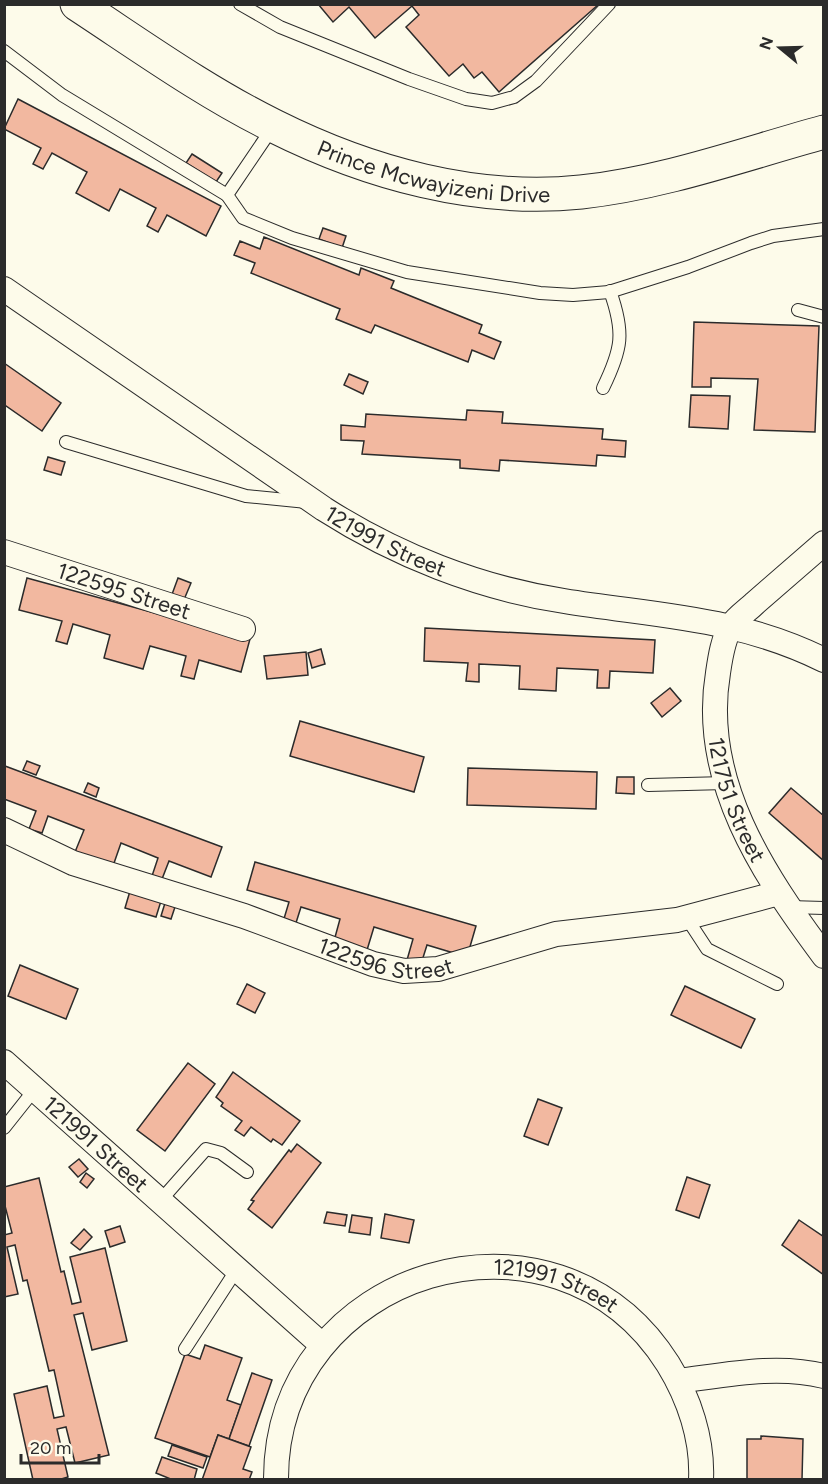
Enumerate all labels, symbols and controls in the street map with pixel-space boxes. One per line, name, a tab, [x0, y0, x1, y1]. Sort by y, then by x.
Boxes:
north arrow	[750, 18, 810, 78]
text: N	[755, 34, 777, 52]
street label: Prince Mcwayizeni Drive	[313, 134, 550, 208]
street label: 121991 Street	[320, 500, 450, 582]
street label: 122595 Street	[54, 557, 194, 625]
street label: 121751 Street	[703, 736, 772, 867]
street label: 122596 Street	[315, 931, 456, 984]
street label: 121991 Street	[38, 1090, 154, 1198]
street label: 121991 Street	[493, 1253, 624, 1318]
scale bar	[21, 1427, 99, 1465]
text: 20 m	[30, 1437, 71, 1459]

